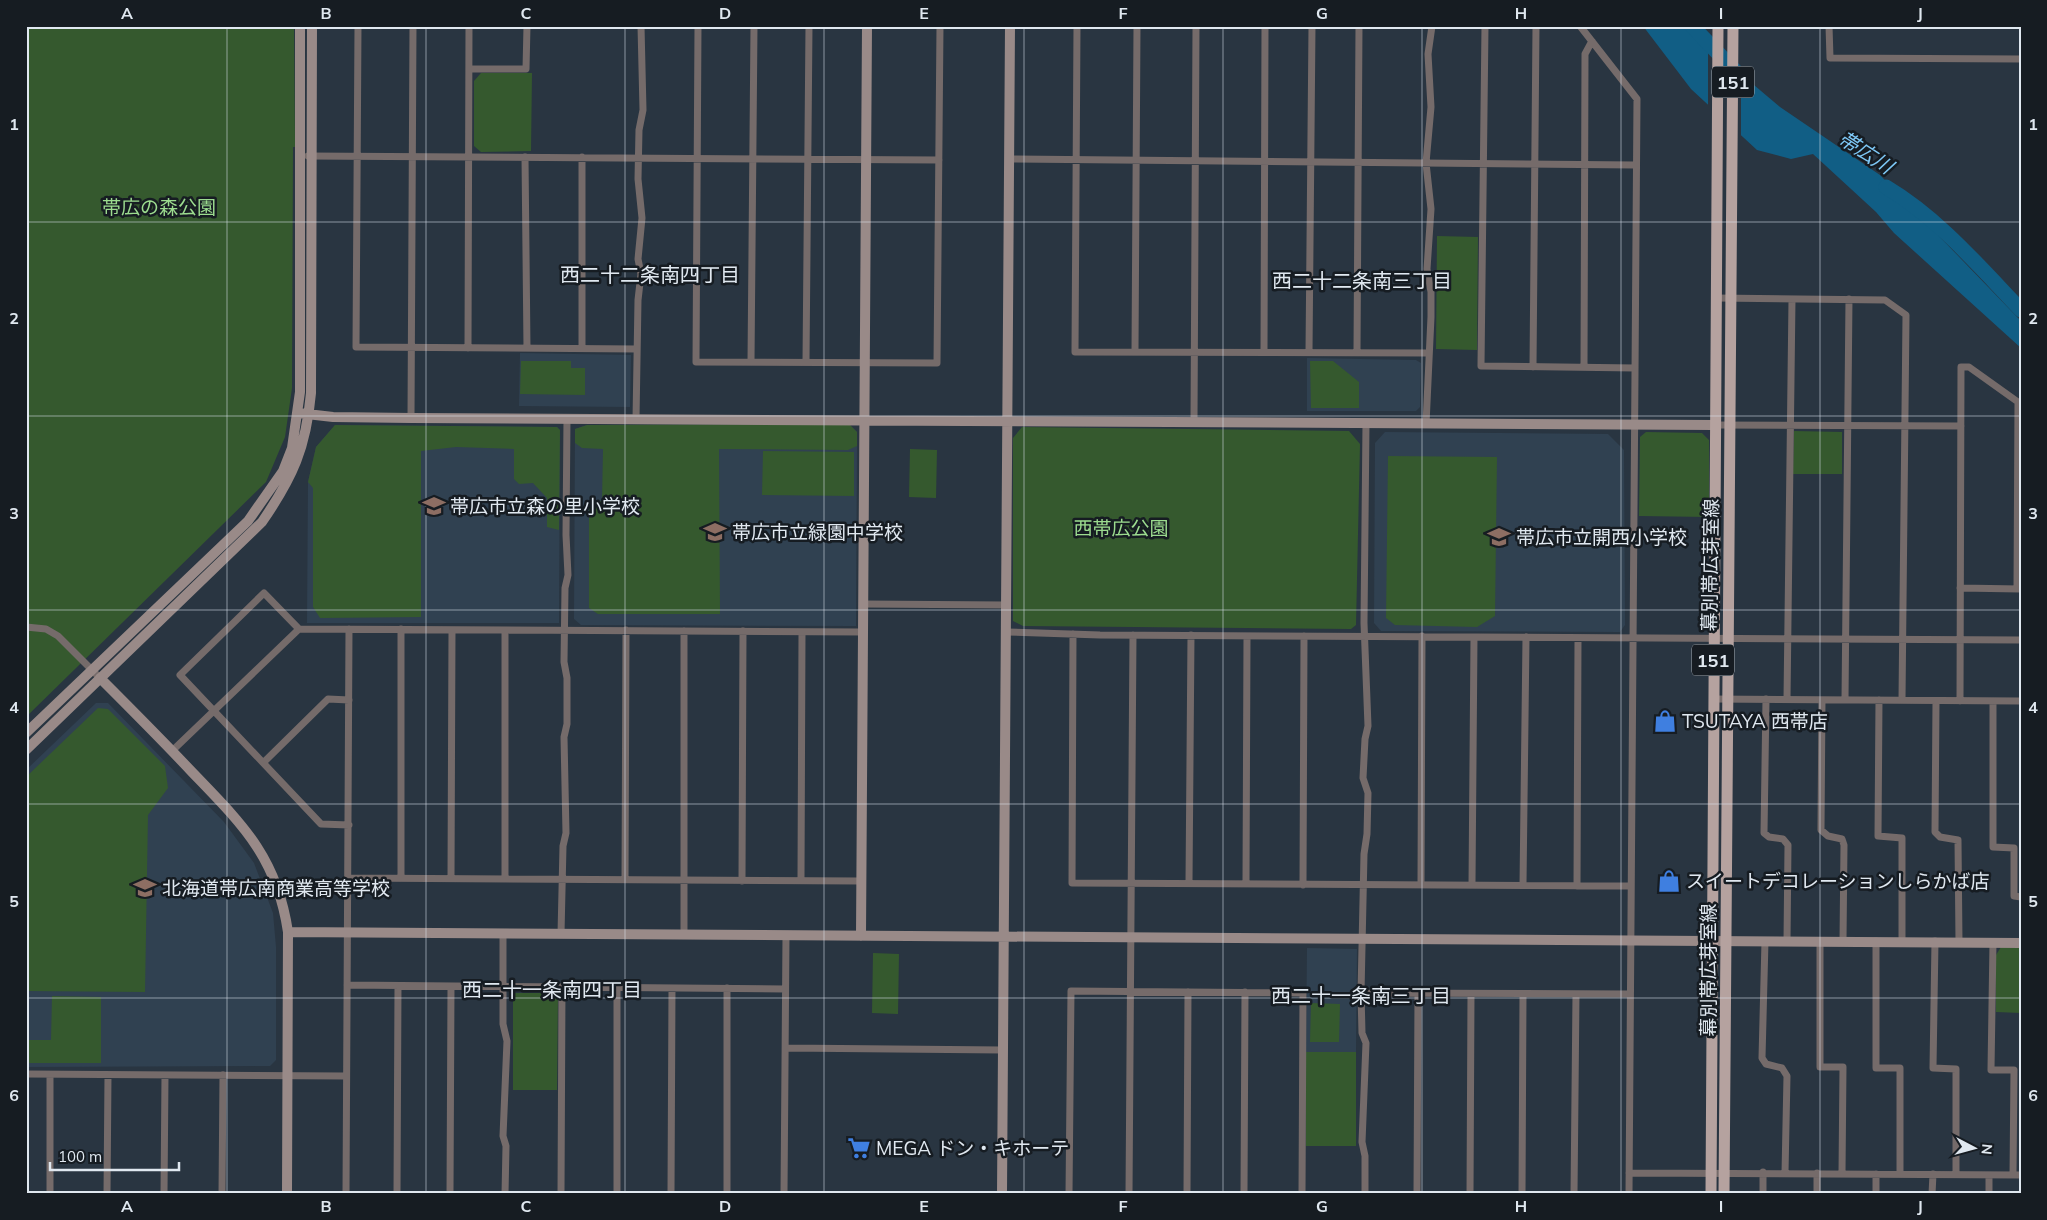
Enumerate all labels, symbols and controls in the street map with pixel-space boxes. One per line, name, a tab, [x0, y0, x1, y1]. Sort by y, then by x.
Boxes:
text: A	[121, 3, 133, 23]
text: B	[320, 3, 332, 23]
text: C	[521, 3, 532, 23]
text: D	[719, 3, 731, 23]
text: E	[919, 3, 929, 23]
text: F	[1118, 3, 1128, 23]
text: G	[1316, 3, 1328, 23]
text: H	[1515, 3, 1527, 23]
text: I	[1719, 3, 1723, 23]
text: J	[1917, 3, 1923, 23]
road number: 151	[1712, 66, 1754, 98]
text: 1	[9, 114, 19, 134]
text: 1	[2028, 114, 2038, 134]
water label: 帯広川	[1834, 125, 1900, 180]
park label: 帯広の森公園	[102, 195, 216, 219]
district label: 西二十二条南四丁目	[560, 262, 740, 287]
district label: 西二十二条南三丁目	[1272, 268, 1452, 293]
text: 2	[9, 308, 19, 328]
text: 2	[2028, 308, 2038, 328]
school or university icon: 帯広市立森の里小学校	[421, 493, 447, 519]
place label: 帯広市立森の里小学校	[450, 494, 640, 518]
street label: 幕別帯広芽室線	[1697, 498, 1723, 632]
text: 3	[9, 503, 19, 523]
text: 3	[2028, 503, 2038, 523]
park label: 西帯広公園	[1073, 516, 1169, 540]
school or university icon: 帯広市立緑園中学校	[702, 519, 728, 545]
place label: 帯広市立緑園中学校	[732, 520, 903, 544]
school or university icon: 帯広市立開西小学校	[1486, 524, 1512, 550]
place label: 帯広市立開西小学校	[1516, 525, 1687, 549]
road number: 151	[1692, 644, 1734, 676]
text: 4	[9, 697, 19, 717]
text: 4	[2028, 697, 2038, 717]
shop icon: TSUTAYA 西帯店	[1652, 708, 1678, 734]
place label: TSUTAYA 西帯店	[1682, 709, 1828, 733]
shop icon: スイートデコレーションしらかば店	[1656, 868, 1682, 894]
place label: スイートデコレーションしらかば店	[1686, 869, 1990, 893]
school or university icon: 北海道帯広南商業高等学校	[132, 875, 158, 901]
place label: 北海道帯広南商業高等学校	[162, 876, 390, 900]
text: 5	[9, 891, 19, 911]
text: 5	[2028, 891, 2038, 911]
street label: 幕別帯広芽室線	[1696, 903, 1720, 1037]
district label: 西二十一条南四丁目	[462, 977, 642, 1002]
district label: 西二十一条南三丁目	[1271, 983, 1451, 1008]
text: 6	[9, 1085, 19, 1105]
text: 6	[2028, 1085, 2038, 1105]
north arrow	[1950, 1122, 2000, 1172]
supermarket icon: MEGA ドン・キホーテ	[846, 1135, 872, 1161]
place label: MEGA ドン・キホーテ	[876, 1136, 1069, 1160]
scale bar	[50, 1140, 179, 1172]
text: N	[1977, 1143, 1996, 1156]
text: 100 m	[58, 1147, 102, 1166]
text: A	[121, 1196, 133, 1216]
text: B	[320, 1196, 332, 1216]
text: C	[521, 1196, 532, 1216]
text: D	[719, 1196, 731, 1216]
text: E	[919, 1196, 929, 1216]
text: F	[1118, 1196, 1128, 1216]
text: G	[1316, 1196, 1328, 1216]
text: H	[1515, 1196, 1527, 1216]
text: I	[1719, 1196, 1723, 1216]
text: J	[1917, 1196, 1923, 1216]

